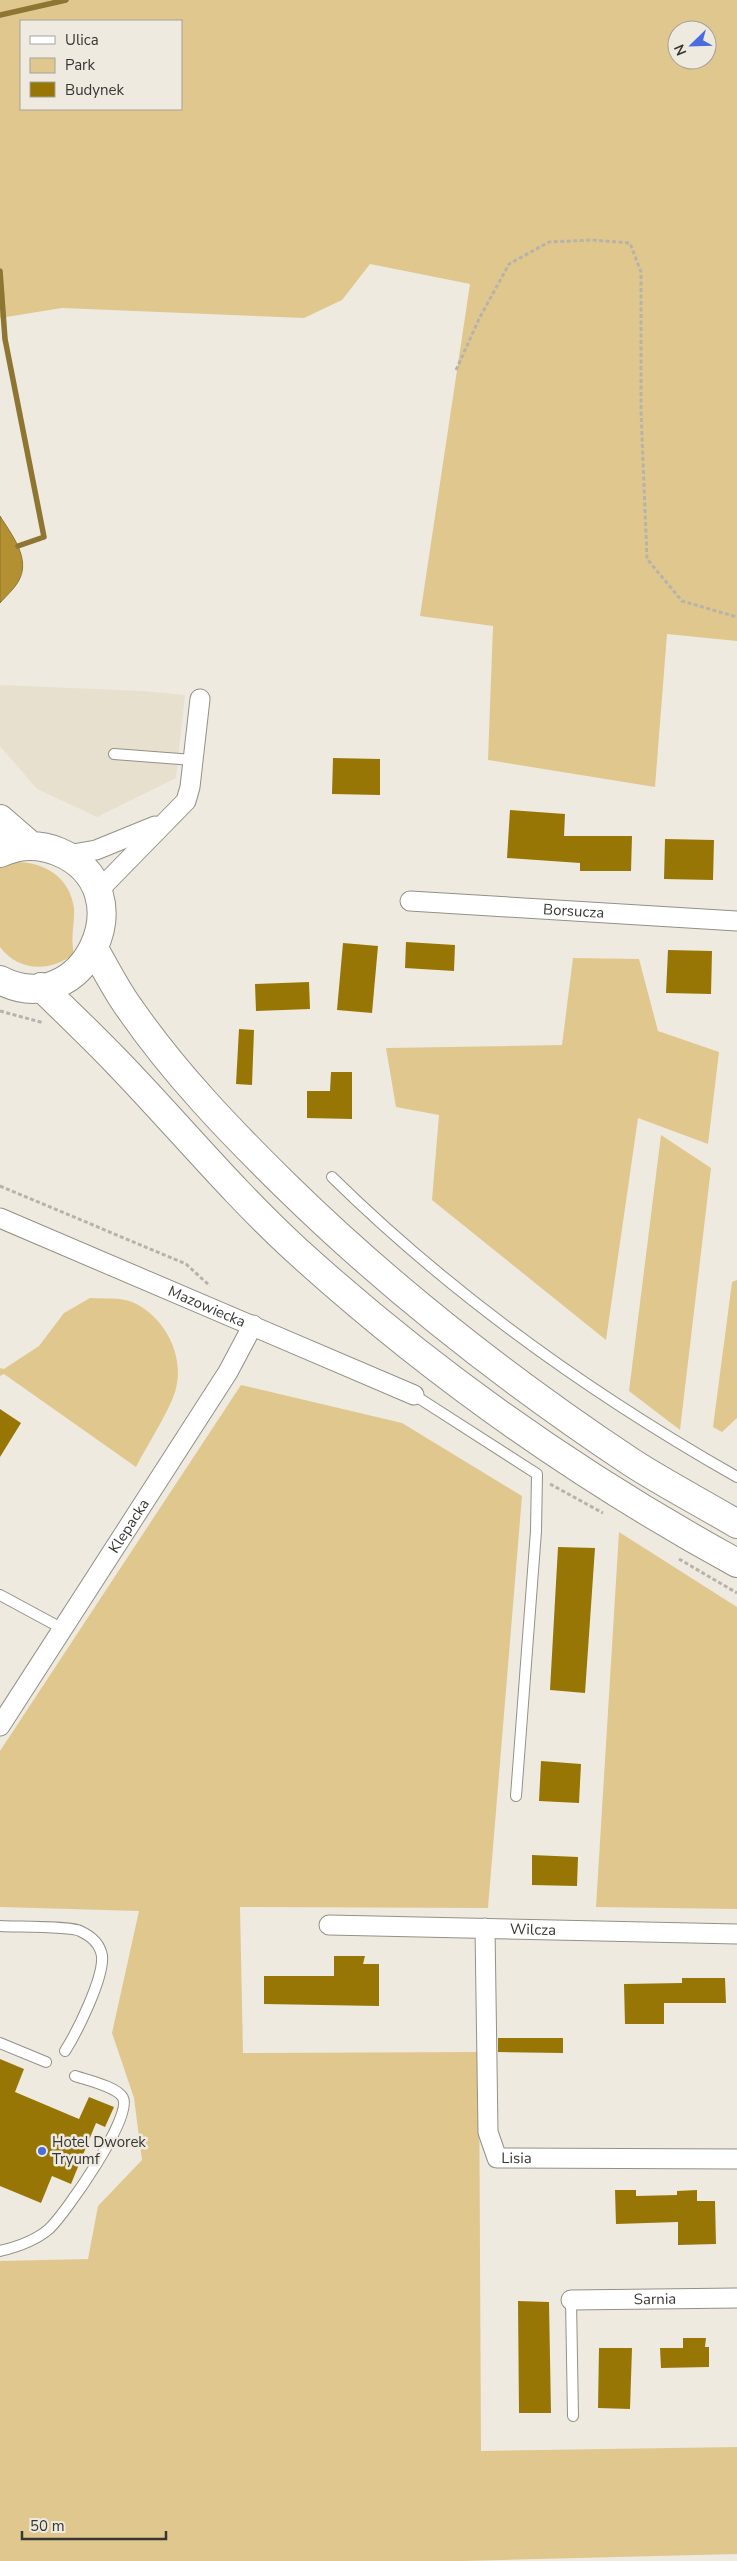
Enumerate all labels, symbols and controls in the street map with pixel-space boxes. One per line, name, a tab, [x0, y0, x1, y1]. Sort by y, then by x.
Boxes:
legend	[20, 20, 182, 110]
north arrow	[667, 20, 717, 70]
text: Ulica	[65, 30, 99, 50]
text: N	[670, 41, 691, 58]
text: Park	[65, 55, 95, 75]
text: Budynek	[65, 80, 125, 100]
street label: Borsucza	[543, 899, 605, 923]
street label: Mazowiecka	[165, 1281, 249, 1332]
street label: Klepacka	[104, 1495, 154, 1557]
street label: Wilcza	[510, 1919, 556, 1940]
place label: Hotel Dworek Tryumf	[52, 2132, 146, 2169]
marker: Hotel Dworek Tryumf	[36, 2145, 48, 2157]
street label: Lisia	[501, 2148, 532, 2168]
street label: Sarnia	[634, 2289, 676, 2309]
scale bar	[22, 2508, 166, 2540]
text: 50 m	[30, 2516, 65, 2536]

